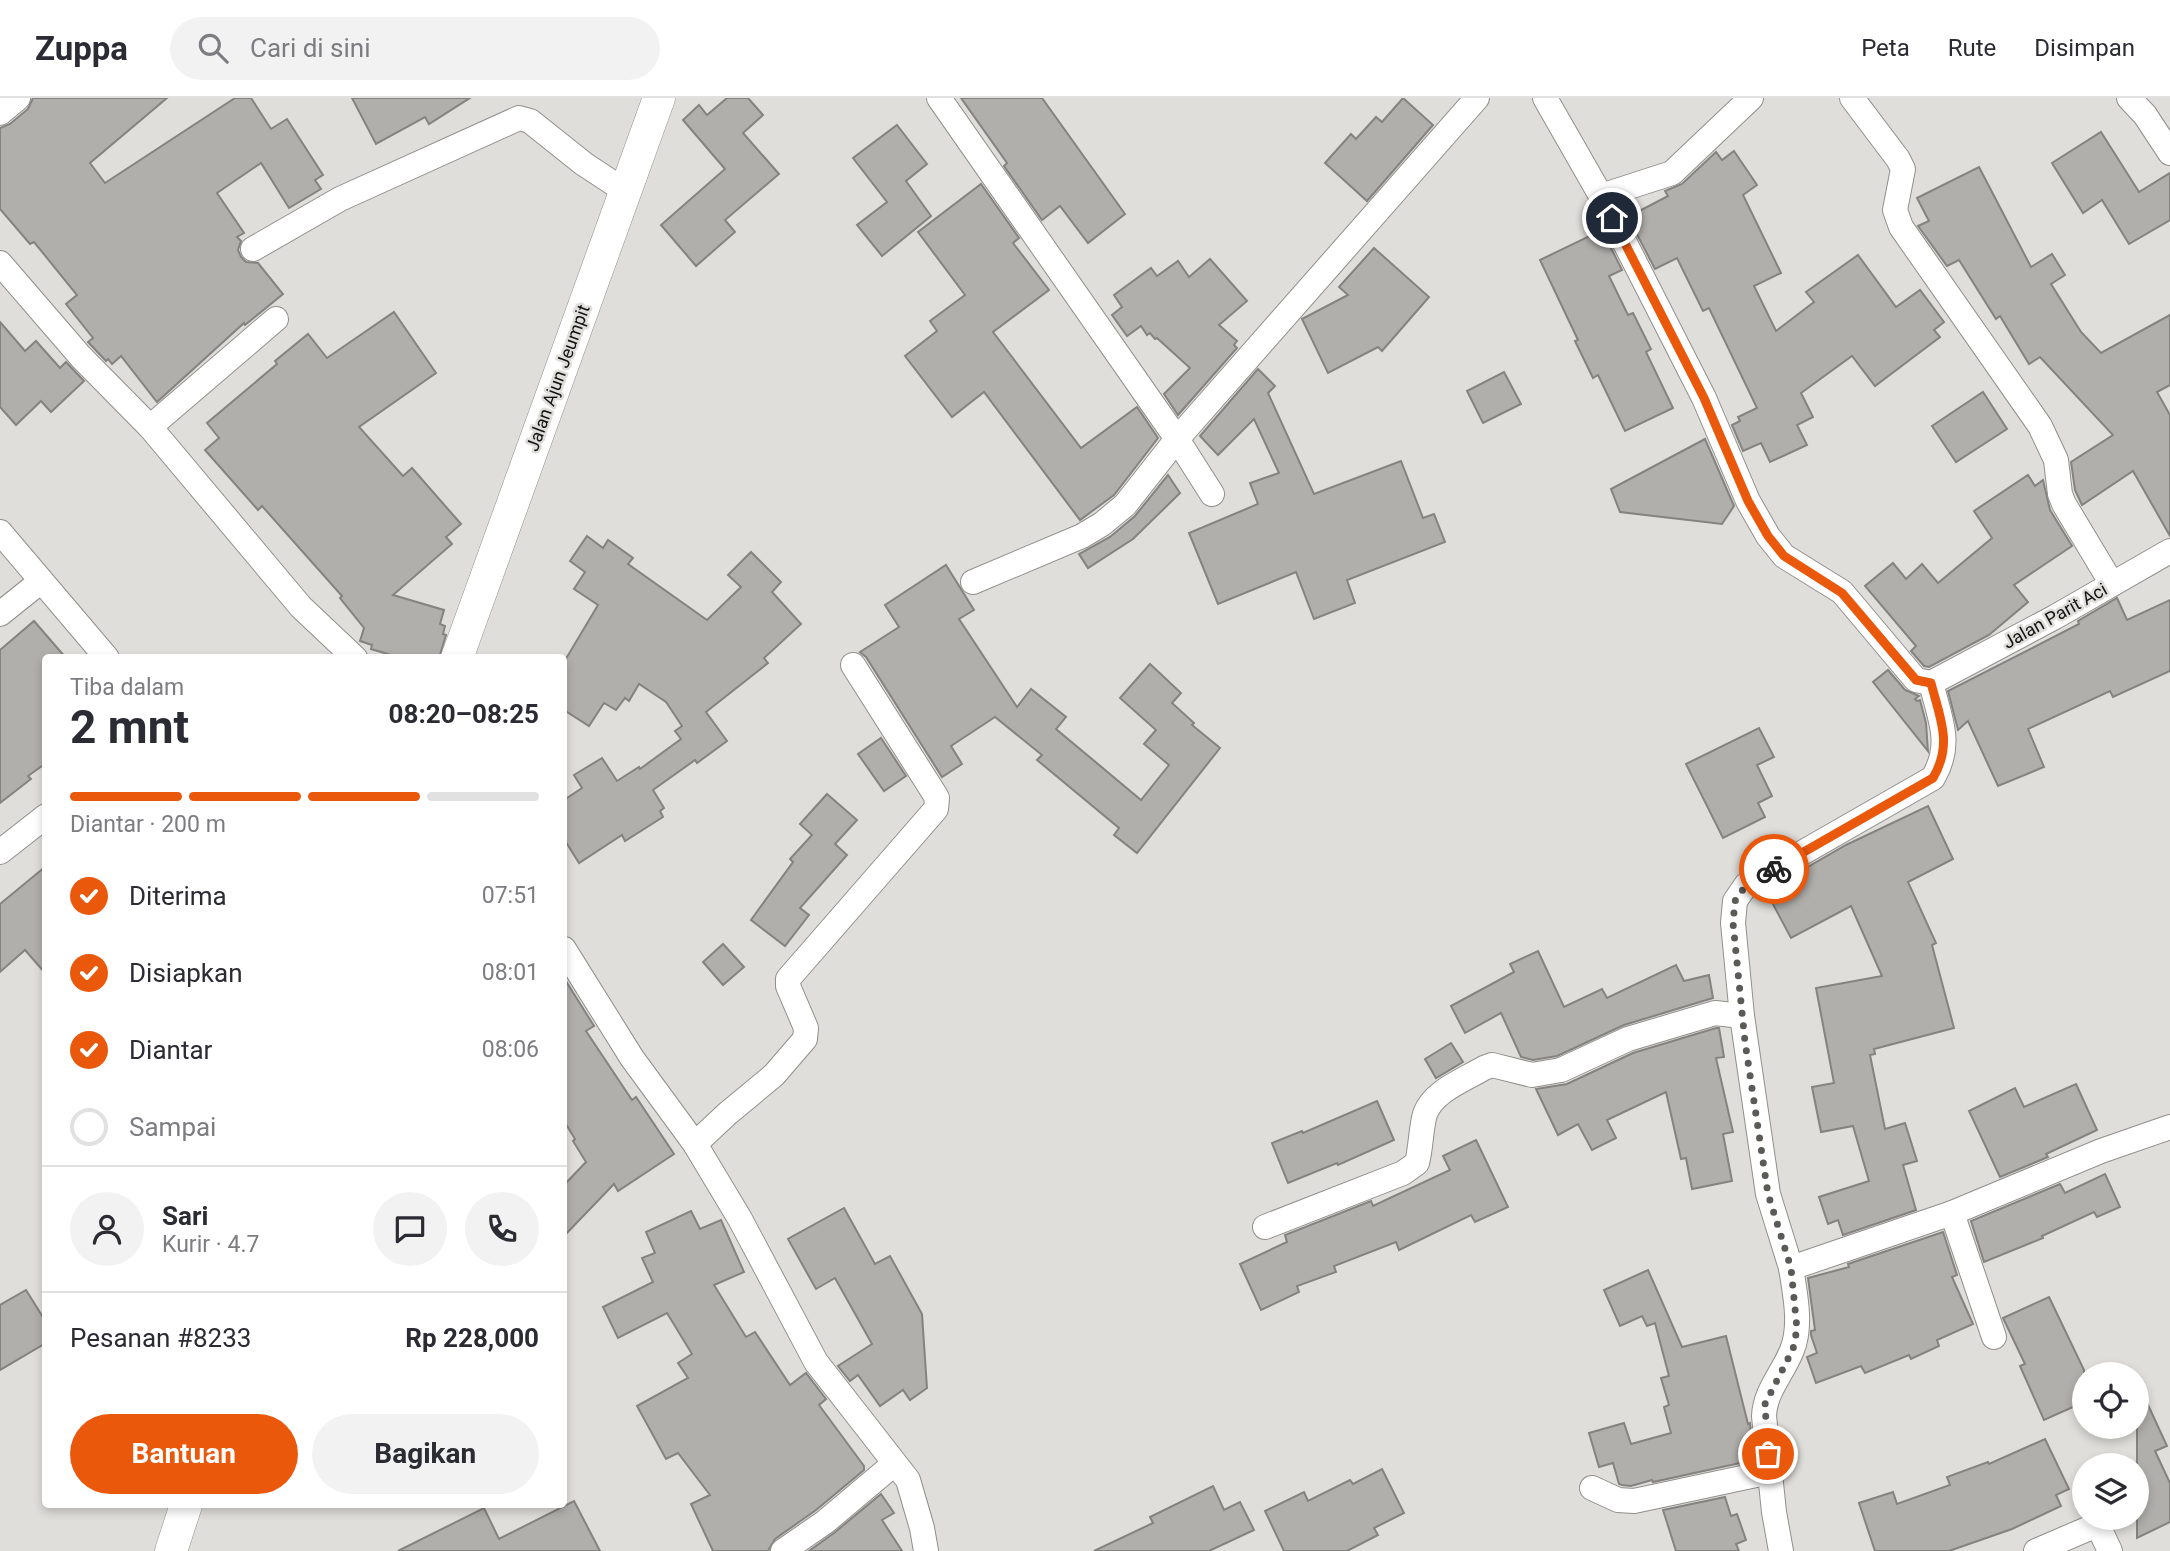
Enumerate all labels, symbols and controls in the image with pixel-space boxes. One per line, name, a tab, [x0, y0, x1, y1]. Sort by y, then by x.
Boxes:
search box	[170, 17, 660, 80]
text: Zuppa	[35, 29, 128, 68]
icon: search	[194, 29, 232, 67]
text: Cari di sini	[250, 33, 371, 63]
text: Peta	[1861, 34, 1910, 62]
text: Rute	[1948, 34, 1996, 62]
text: Disimpan	[2034, 34, 2135, 62]
pin	[1582, 188, 1642, 248]
icon: home	[1593, 199, 1631, 237]
street label: Jalan Ajun Jeumpit	[521, 302, 594, 454]
street label: Jalan Parit Aci	[1999, 578, 2110, 653]
text: Tiba dalam	[70, 674, 184, 701]
text: 08:20–08:25	[389, 699, 539, 729]
text: 2 mnt	[70, 700, 189, 754]
text: Diantar · 200 m	[70, 811, 226, 838]
courier	[1739, 834, 1809, 904]
icon: bike	[1755, 850, 1793, 888]
icon: check	[70, 877, 108, 915]
text: Diterima	[129, 881, 227, 911]
text: 07:51	[482, 882, 539, 909]
icon: check	[70, 954, 108, 992]
text: Disiapkan	[129, 958, 243, 988]
text: 08:01	[482, 959, 539, 986]
icon: check	[70, 1031, 108, 1069]
text: Diantar	[129, 1035, 212, 1065]
text: 08:06	[482, 1036, 539, 1063]
text: Sampai	[129, 1112, 216, 1142]
button: person	[70, 1192, 144, 1266]
button: chat	[373, 1192, 447, 1266]
button: phone	[465, 1192, 539, 1266]
text: Sari	[162, 1201, 208, 1231]
text: Kurir · 4.7	[162, 1231, 259, 1258]
text: Pesanan #8233	[70, 1323, 251, 1353]
text: Rp 228,000	[405, 1323, 539, 1353]
map controls	[2072, 1362, 2149, 1530]
button: locate	[2072, 1362, 2149, 1439]
button: Bantuan	[70, 1414, 298, 1494]
button: Bagikan	[312, 1414, 539, 1494]
pin	[1738, 1424, 1798, 1484]
icon: bag	[1749, 1435, 1787, 1473]
button: layers	[2072, 1453, 2149, 1530]

